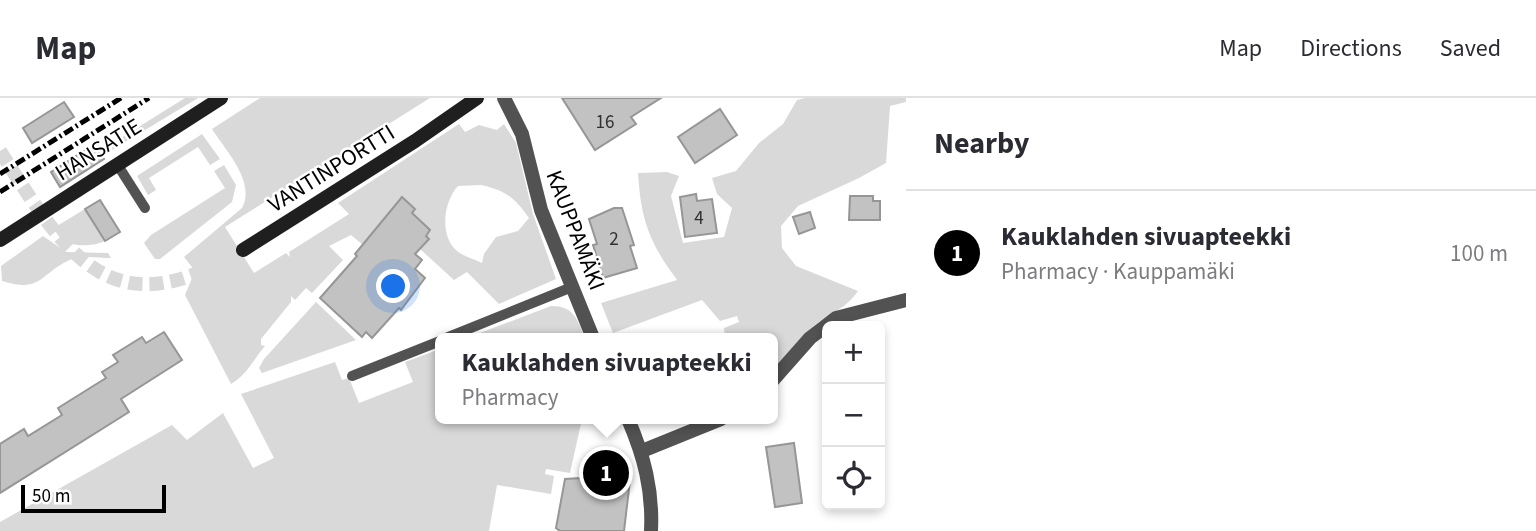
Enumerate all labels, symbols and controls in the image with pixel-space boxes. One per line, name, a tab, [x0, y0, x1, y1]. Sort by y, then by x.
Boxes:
text: Map	[35, 25, 96, 72]
text: Map	[1219, 31, 1262, 66]
text: Directions	[1300, 31, 1402, 66]
text: Saved	[1440, 31, 1501, 66]
house number: 16	[596, 109, 614, 136]
street label: HANSATIE	[49, 110, 148, 189]
street label: VANTINPORTTI	[261, 116, 401, 221]
text: Nearby	[934, 122, 1029, 165]
street label: KAUPPAMÄKI	[538, 165, 614, 295]
house number: 4	[694, 205, 704, 232]
text: Kauklahden sivuapteekki	[1001, 218, 1291, 255]
house number: 2	[609, 226, 619, 253]
text: 1	[951, 237, 963, 270]
text: 100 m	[1450, 237, 1508, 270]
text: Pharmacy · Kauppamäki	[1001, 255, 1235, 288]
your location	[376, 269, 410, 303]
map controls	[822, 321, 885, 510]
button: +	[822, 321, 885, 384]
popup	[435, 333, 778, 424]
text: Kauklahden sivuapteekki	[461, 344, 752, 381]
text: Pharmacy	[461, 381, 559, 414]
button: −	[822, 384, 885, 447]
pin: 1	[583, 447, 629, 499]
button: locate	[822, 447, 885, 510]
scale bar	[21, 482, 166, 514]
text: 50 m	[32, 483, 70, 510]

